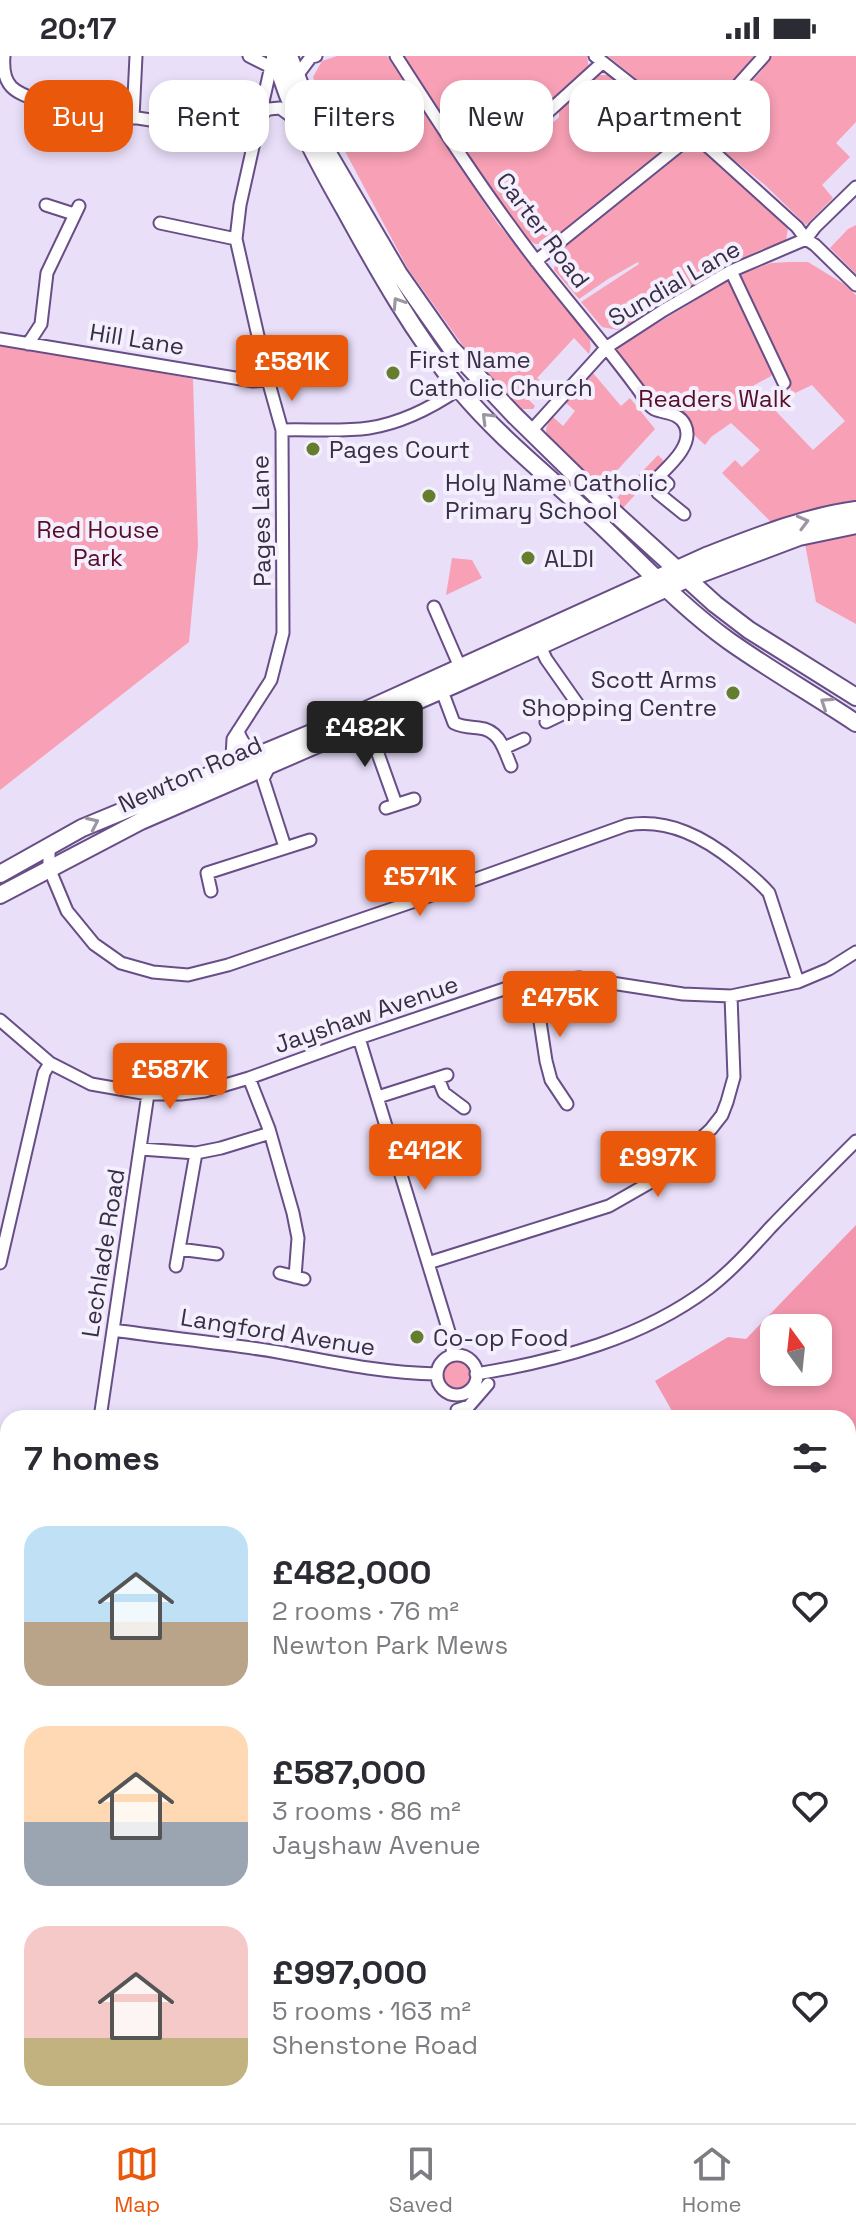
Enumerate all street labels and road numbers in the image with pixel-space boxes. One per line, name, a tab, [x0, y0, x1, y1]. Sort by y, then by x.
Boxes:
street label: Carter Road	[489, 166, 597, 294]
street label: Sundial Lane	[603, 233, 745, 333]
street label: Hill Lane	[87, 316, 187, 362]
street label: Pages Lane	[244, 455, 278, 587]
street label: Newton Road	[113, 728, 267, 820]
street label: Jayshaw Avenue	[270, 968, 462, 1060]
street label: Lechlade Road	[74, 1166, 132, 1340]
street label: Langford Avenue	[178, 1301, 378, 1363]

